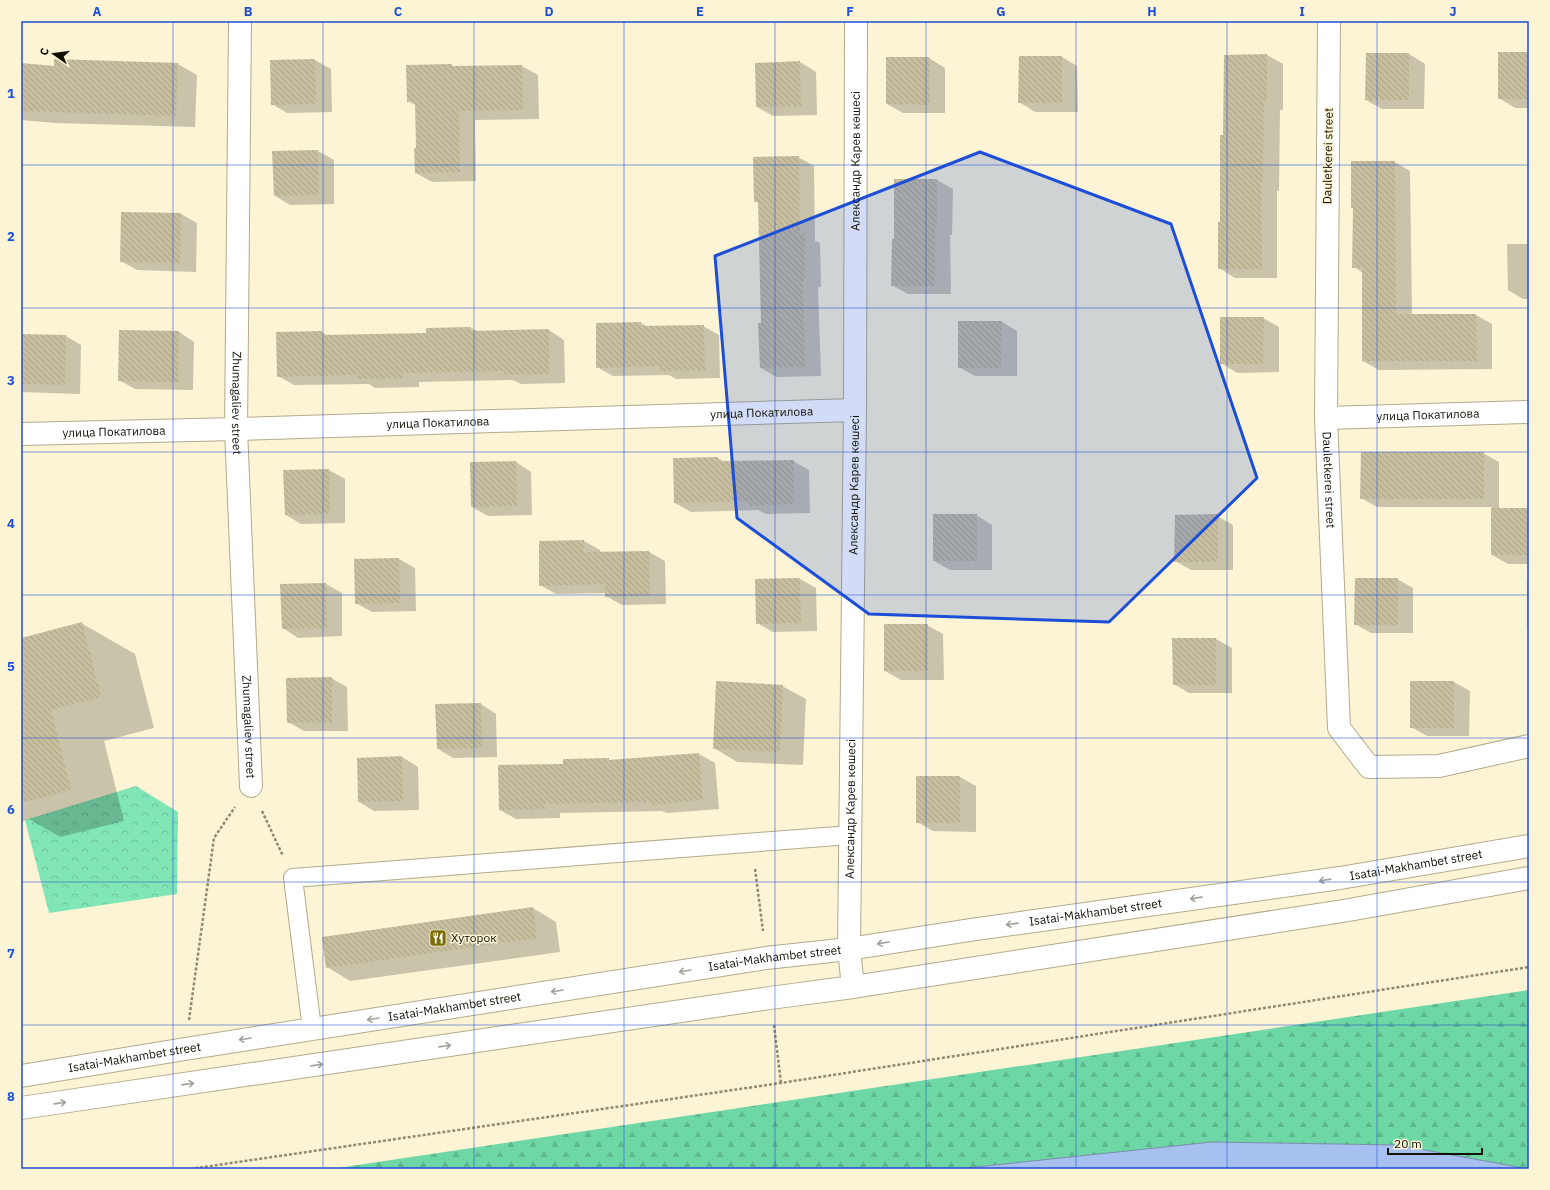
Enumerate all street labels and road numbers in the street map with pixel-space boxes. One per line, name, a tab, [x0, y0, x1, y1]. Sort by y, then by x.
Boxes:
street label: Александр Карев көшесі	[847, 91, 863, 231]
street label: Dauletkerei street	[1319, 108, 1336, 204]
street label: Zhumagaliev street	[229, 351, 245, 455]
street label: улица Покатилова	[710, 403, 814, 421]
street label: улица Покатилова	[1376, 405, 1480, 424]
street label: улица Покатилова	[386, 413, 490, 431]
street label: Александр Карев көшесі	[845, 415, 862, 555]
street label: улица Покатилова	[62, 423, 166, 440]
street label: Dauletkerei street	[1320, 431, 1339, 529]
street label: Zhumagaliev street	[239, 675, 259, 779]
street label: Александр Карев көшесі	[842, 739, 858, 879]
street label: Isatai-Makhambet street	[1349, 846, 1483, 883]
street label: Isatai-Makhambet street	[1028, 895, 1163, 929]
street label: Isatai-Makhambet street	[707, 942, 842, 974]
street label: Isatai-Makhambet street	[387, 989, 522, 1024]
street label: Isatai-Makhambet street	[67, 1039, 202, 1075]

